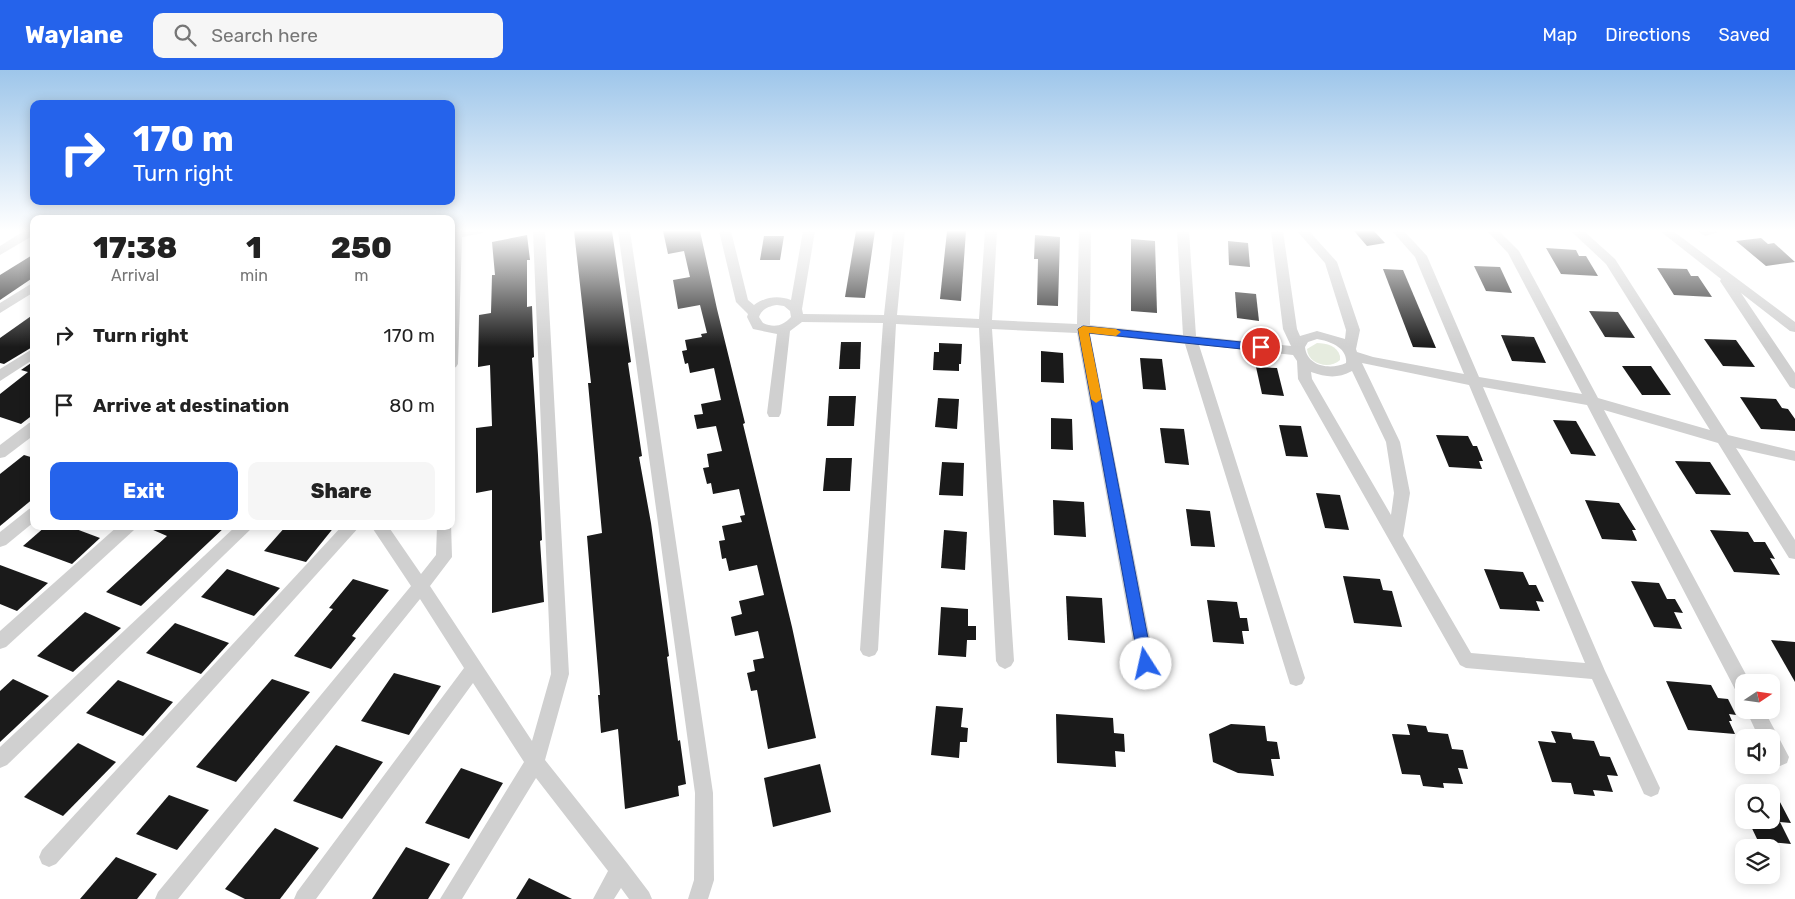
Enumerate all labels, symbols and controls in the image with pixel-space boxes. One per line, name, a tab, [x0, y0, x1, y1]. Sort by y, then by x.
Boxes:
search box	[153, 13, 503, 58]
text: Waylane	[25, 21, 123, 49]
icon: search	[171, 21, 199, 49]
text: Search here	[211, 24, 318, 47]
text: Map	[1542, 24, 1577, 46]
text: Directions	[1605, 24, 1691, 46]
text: Saved	[1719, 24, 1770, 46]
text: 170 m	[133, 118, 234, 160]
icon: right	[50, 120, 115, 185]
text: Turn right	[133, 160, 233, 187]
text: 17:38	[93, 230, 177, 266]
text: 1	[246, 230, 262, 266]
text: 250	[331, 230, 392, 266]
text: Arrival	[111, 266, 159, 285]
text: min	[240, 266, 268, 285]
text: m	[354, 266, 369, 285]
icon: right	[50, 321, 78, 349]
text: Turn right	[93, 324, 188, 347]
text: 170 m	[384, 324, 435, 347]
pin	[1240, 326, 1282, 368]
icon: arrive	[1247, 333, 1275, 361]
icon: arrive	[50, 391, 78, 419]
text: Arrive at destination	[93, 394, 289, 417]
text: 80 m	[389, 394, 435, 417]
button: Exit	[50, 462, 238, 520]
button: Share	[248, 462, 435, 520]
position arrow	[1119, 637, 1171, 689]
north arrow	[1735, 674, 1780, 719]
map controls	[1735, 674, 1780, 884]
button: sound	[1735, 729, 1780, 774]
button: search	[1735, 784, 1780, 829]
button: layers	[1735, 839, 1780, 884]

